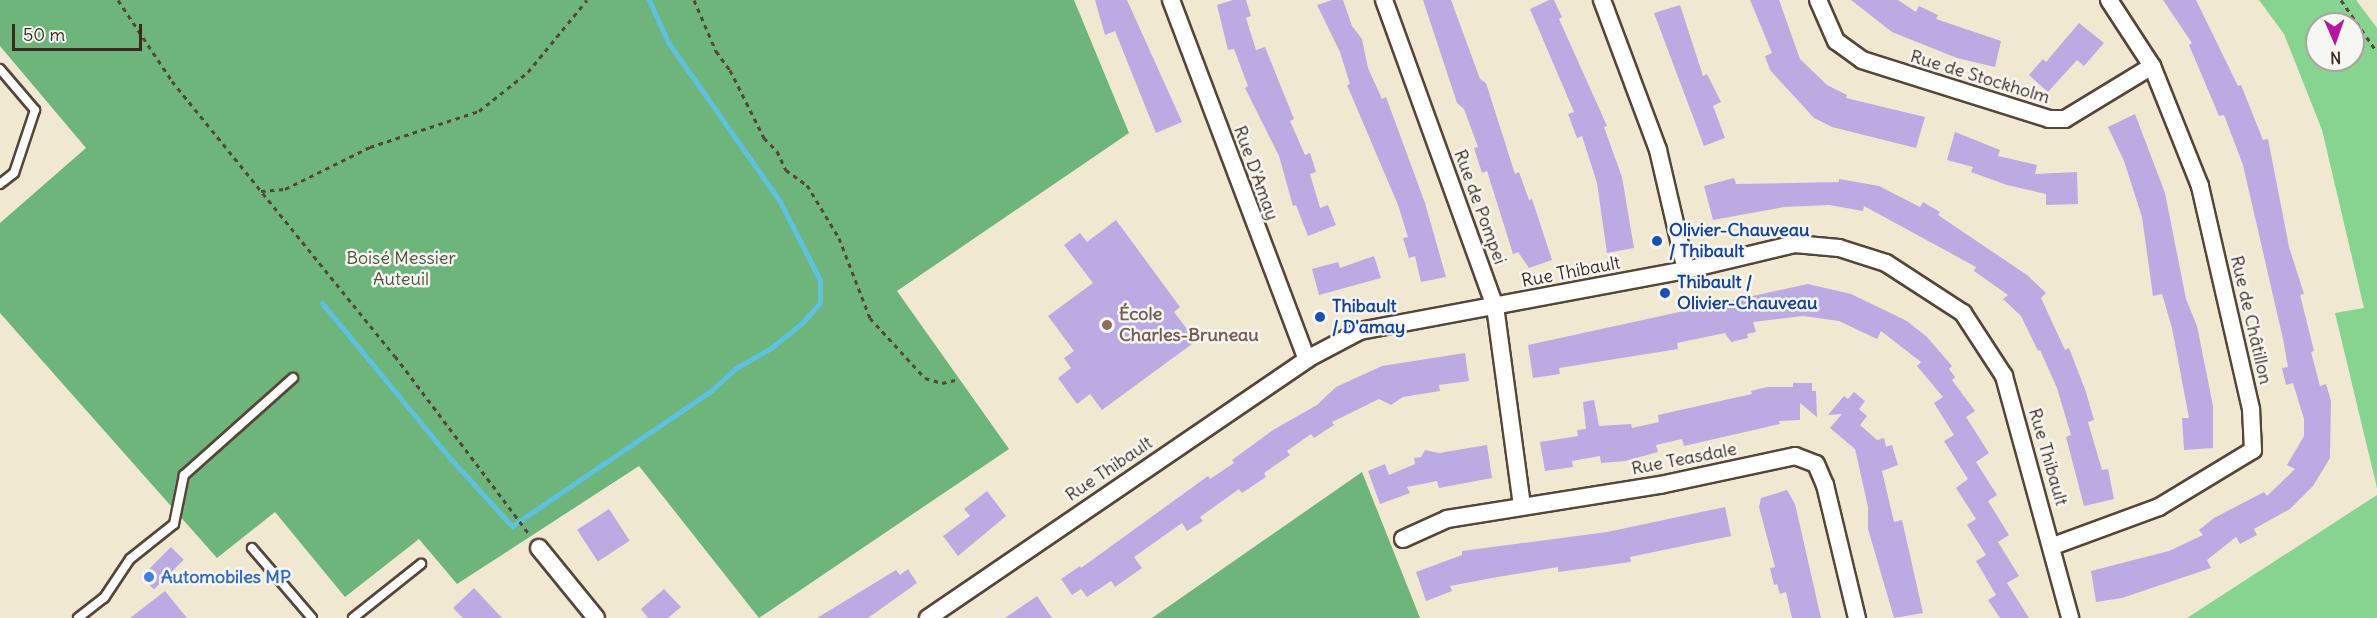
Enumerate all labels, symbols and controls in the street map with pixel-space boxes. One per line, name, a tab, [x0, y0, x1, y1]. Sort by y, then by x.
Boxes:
scale bar	[15, 12, 146, 50]
north arrow	[2305, 12, 2365, 72]
text: 50 m	[23, 23, 65, 46]
street label: Rue de Stockholm	[1908, 46, 2052, 108]
text: N	[2330, 48, 2341, 68]
street label: Rue D'Amay	[1229, 123, 1283, 223]
street label: Rue de Pompei	[1449, 147, 1511, 267]
place label: Olivier-Chauveau / Thibault	[1669, 220, 1809, 262]
marker: Olivier-Chauveau / Thibault	[1650, 234, 1664, 248]
park label: Boisé Messier Auteuil	[346, 248, 456, 290]
street label: Rue Thibault	[1520, 252, 1622, 292]
street label: Rue de Châtillon	[2226, 254, 2276, 386]
place label: Thibault / Olivier-Chauveau	[1677, 272, 1817, 314]
marker: Thibault / Olivier-Chauveau	[1658, 286, 1672, 300]
place label: Thibault / D'amay	[1332, 296, 1405, 338]
place label: École Charles-Bruneau	[1119, 304, 1259, 346]
marker: Thibault / D'amay	[1313, 310, 1327, 324]
marker: École Charles-Bruneau	[1100, 318, 1114, 332]
street label: Rue Thibault	[2024, 406, 2072, 508]
street label: Rue Thibault	[1061, 432, 1157, 506]
street label: Rue Teasdale	[1630, 438, 1738, 480]
place label: Automobiles MP	[161, 566, 291, 588]
marker: Automobiles MP	[142, 570, 156, 584]

